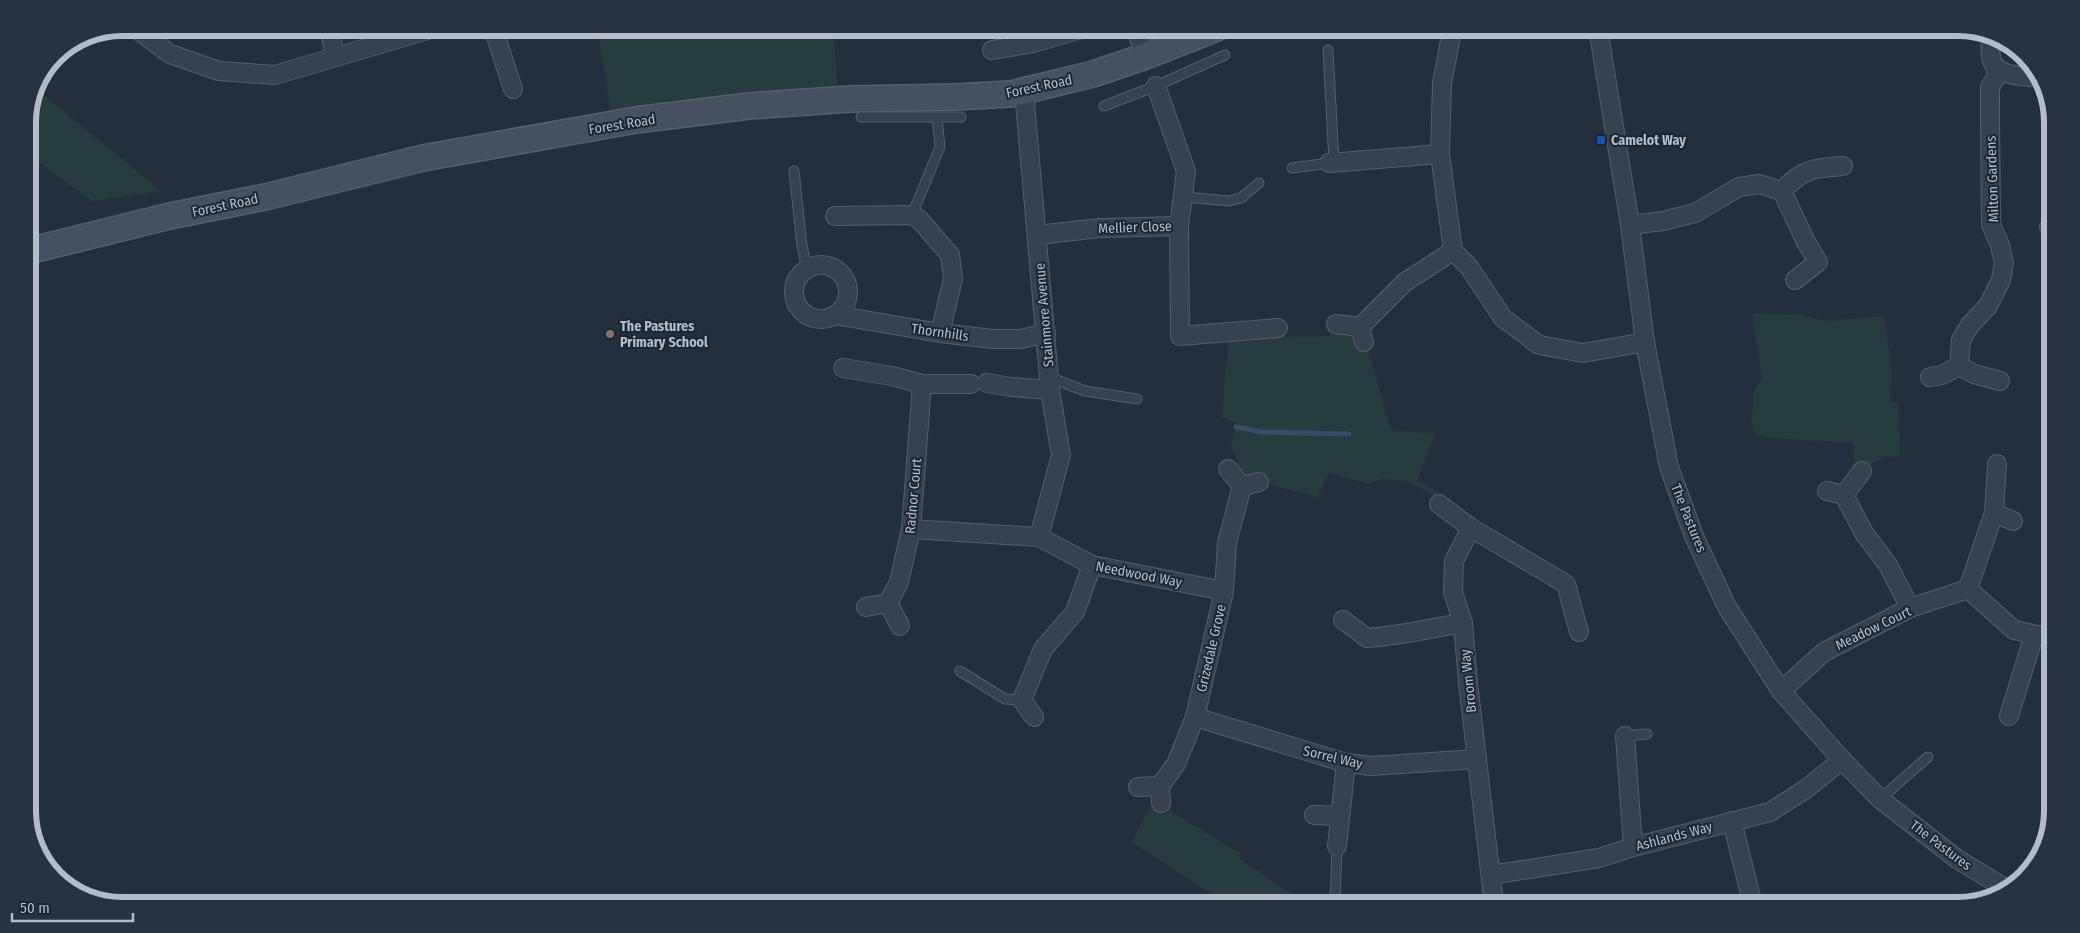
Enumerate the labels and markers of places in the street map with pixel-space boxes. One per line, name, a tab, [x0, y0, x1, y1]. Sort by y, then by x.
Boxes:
place label: Camelot Way	[1611, 132, 1686, 149]
marker: Camelot Way	[1595, 134, 1607, 146]
place label: The Pastures Primary School	[620, 318, 708, 351]
marker: The Pastures Primary School	[604, 328, 616, 340]

